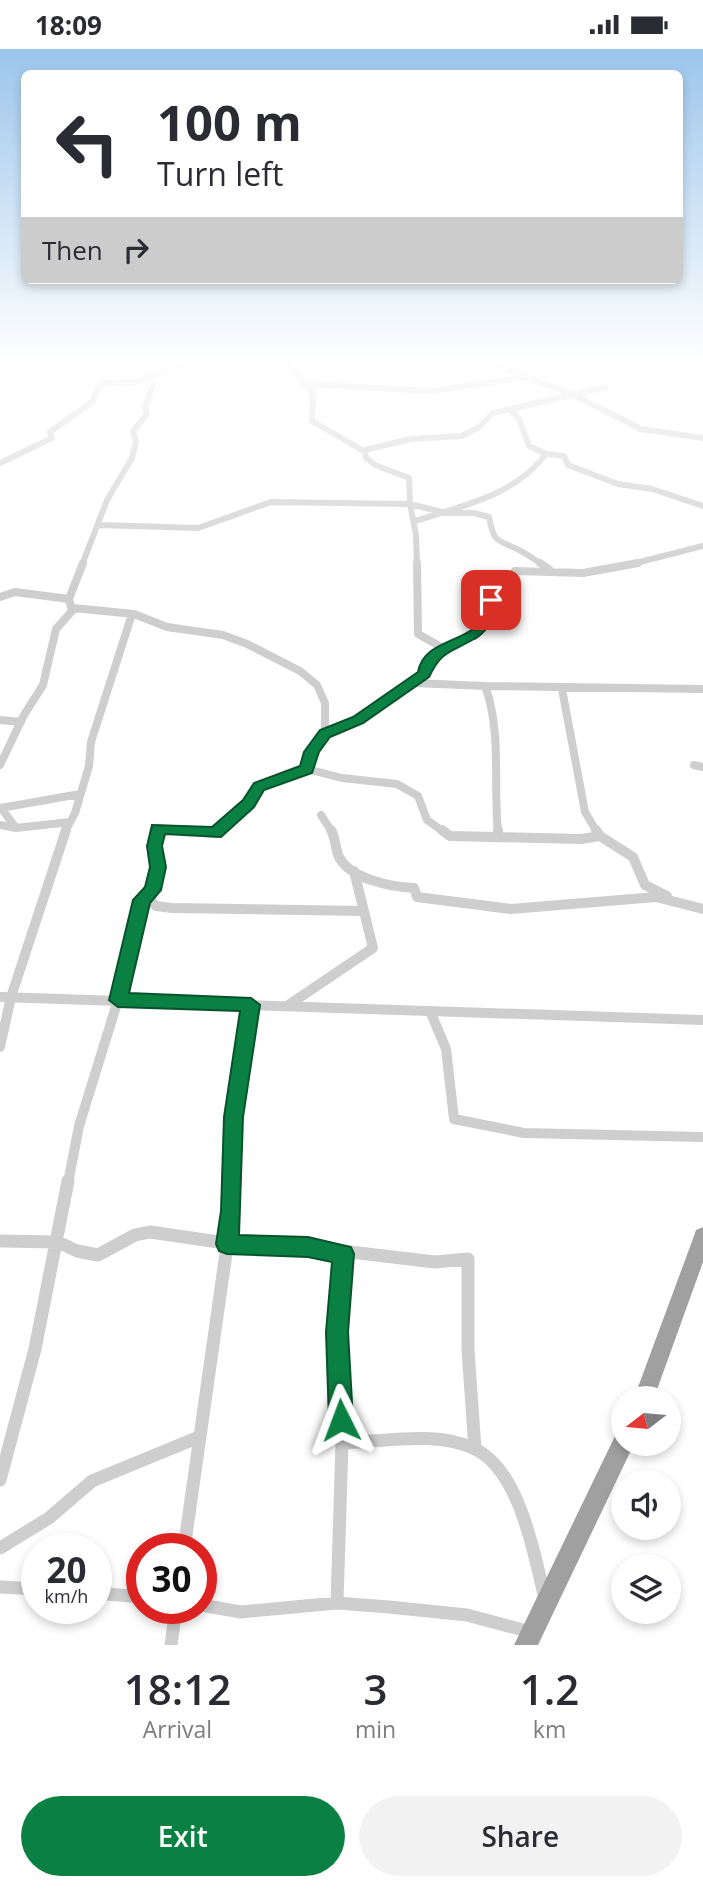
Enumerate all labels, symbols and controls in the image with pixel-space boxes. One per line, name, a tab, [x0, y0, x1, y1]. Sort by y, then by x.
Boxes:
text: 18:09	[35, 7, 102, 43]
text: 100 m	[157, 89, 302, 155]
icon: left	[42, 98, 133, 189]
text: Turn left	[157, 152, 283, 195]
icon: right	[117, 231, 155, 269]
text: Then	[42, 232, 103, 268]
pin	[461, 570, 521, 630]
icon: arrive	[472, 581, 510, 619]
position arrow	[304, 1383, 378, 1457]
north arrow	[611, 1386, 681, 1456]
map controls	[611, 1386, 681, 1624]
button: sound	[611, 1470, 681, 1540]
speed limit sign: 30	[126, 1533, 217, 1624]
text: 20	[46, 1546, 87, 1593]
button: layers	[611, 1554, 681, 1624]
text: km/h	[45, 1584, 88, 1608]
text: 18:12	[124, 1660, 231, 1717]
text: 3	[363, 1660, 388, 1717]
text: 1.2	[520, 1660, 579, 1717]
text: Arrival	[143, 1713, 212, 1745]
text: min	[355, 1713, 396, 1745]
text: km	[533, 1713, 566, 1745]
button: Exit	[21, 1796, 345, 1876]
button: Share	[359, 1796, 682, 1876]

